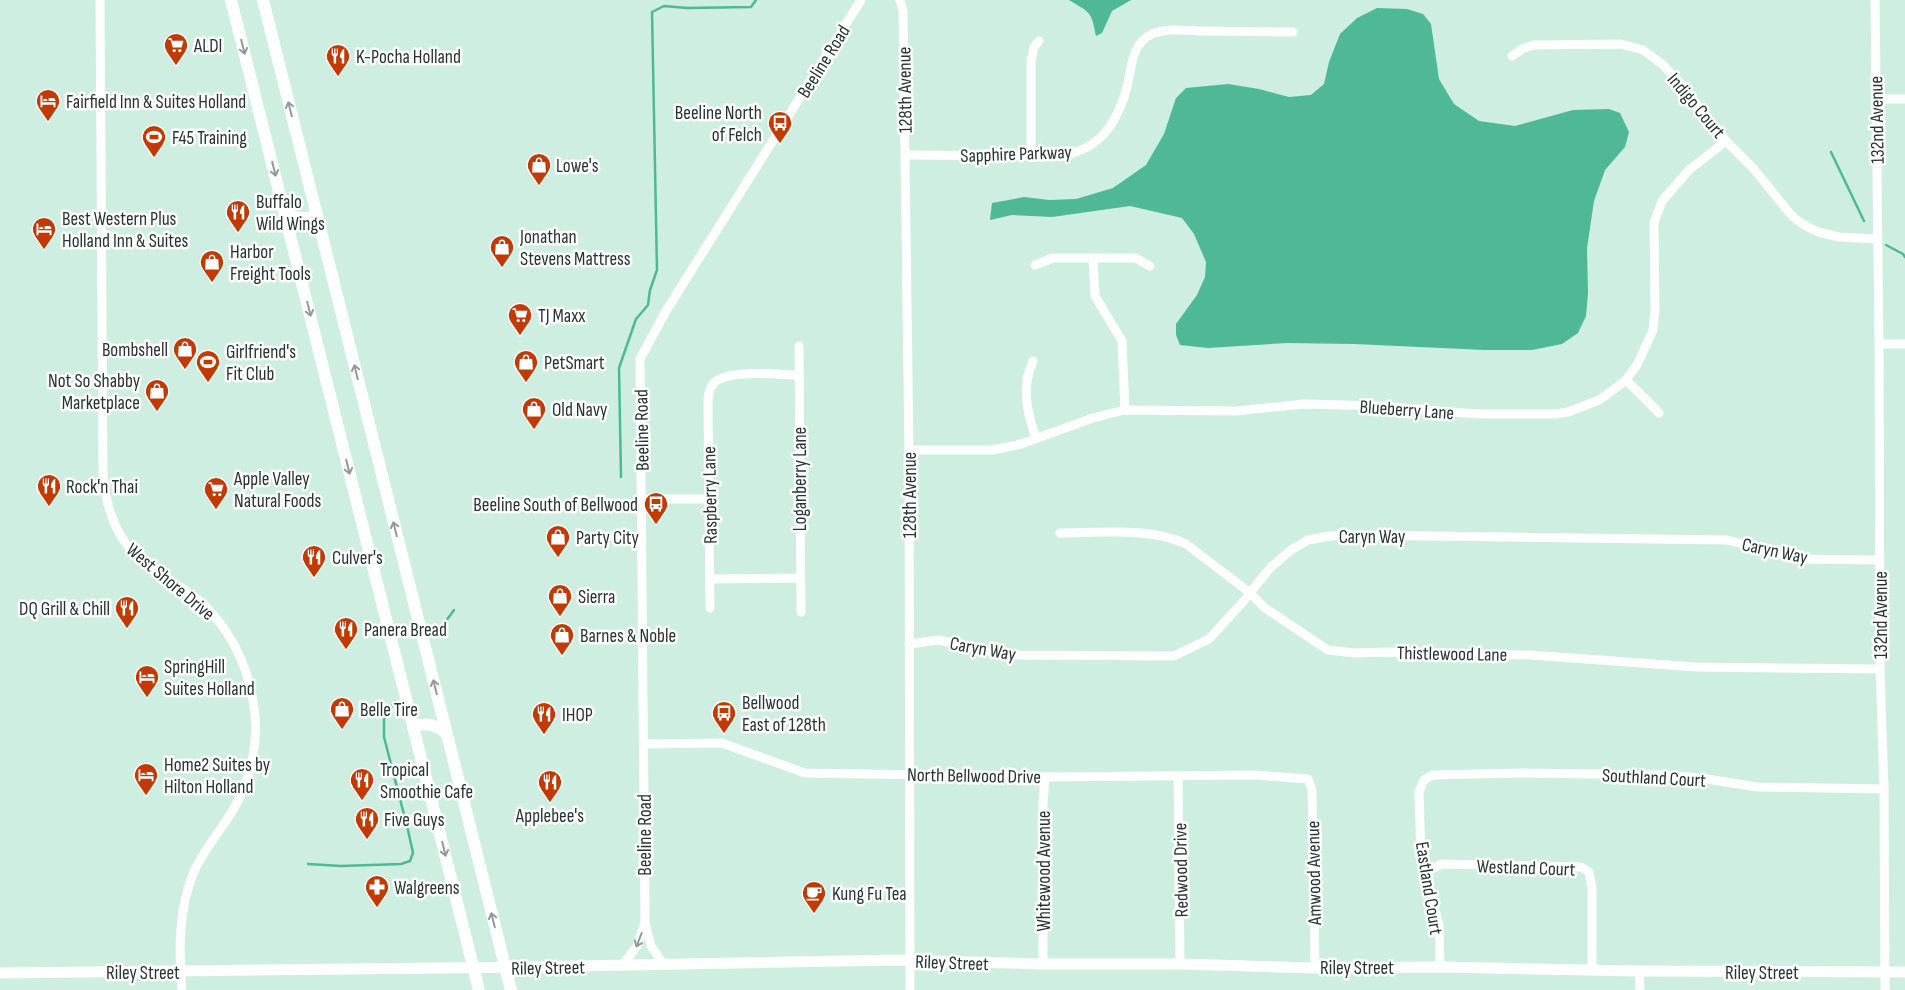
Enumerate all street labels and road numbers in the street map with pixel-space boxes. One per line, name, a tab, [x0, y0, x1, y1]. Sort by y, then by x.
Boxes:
street label: Beeline Road	[793, 21, 856, 103]
street label: 128th Avenue	[893, 47, 918, 133]
street label: Indigo Court	[1662, 69, 1730, 143]
street label: 132nd Avenue	[1865, 76, 1890, 164]
street label: Sapphire Parkway	[960, 141, 1073, 168]
street label: Beeline Road	[630, 389, 655, 471]
street label: Blueberry Lane	[1359, 396, 1455, 425]
street label: Loganberry Lane	[789, 427, 812, 531]
street label: Raspberry Lane	[698, 446, 723, 544]
street label: 128th Avenue	[899, 452, 922, 538]
street label: Caryn Way	[1339, 526, 1406, 549]
street label: Caryn Way	[1740, 533, 1810, 570]
street label: West Shore Drive	[121, 538, 219, 626]
street label: 132nd Avenue	[1870, 571, 1893, 659]
street label: Caryn Way	[948, 632, 1018, 667]
street label: Thistlewood Lane	[1397, 642, 1507, 667]
street label: North Bellwood Drive	[907, 764, 1041, 789]
street label: Southland Court	[1601, 764, 1707, 793]
street label: Beeline Road	[634, 794, 657, 876]
street label: Whitewood Avenue	[1033, 810, 1056, 932]
street label: Amwood Avenue	[1302, 821, 1327, 926]
street label: Redwood Drive	[1169, 822, 1194, 917]
street label: Eastland Court	[1410, 840, 1447, 937]
street label: Westland Court	[1476, 855, 1576, 882]
street label: Riley Street	[915, 951, 989, 976]
street label: Riley Street	[511, 956, 585, 981]
street label: Riley Street	[1320, 957, 1394, 980]
street label: Riley Street	[106, 962, 180, 985]
street label: Riley Street	[1725, 962, 1799, 985]

